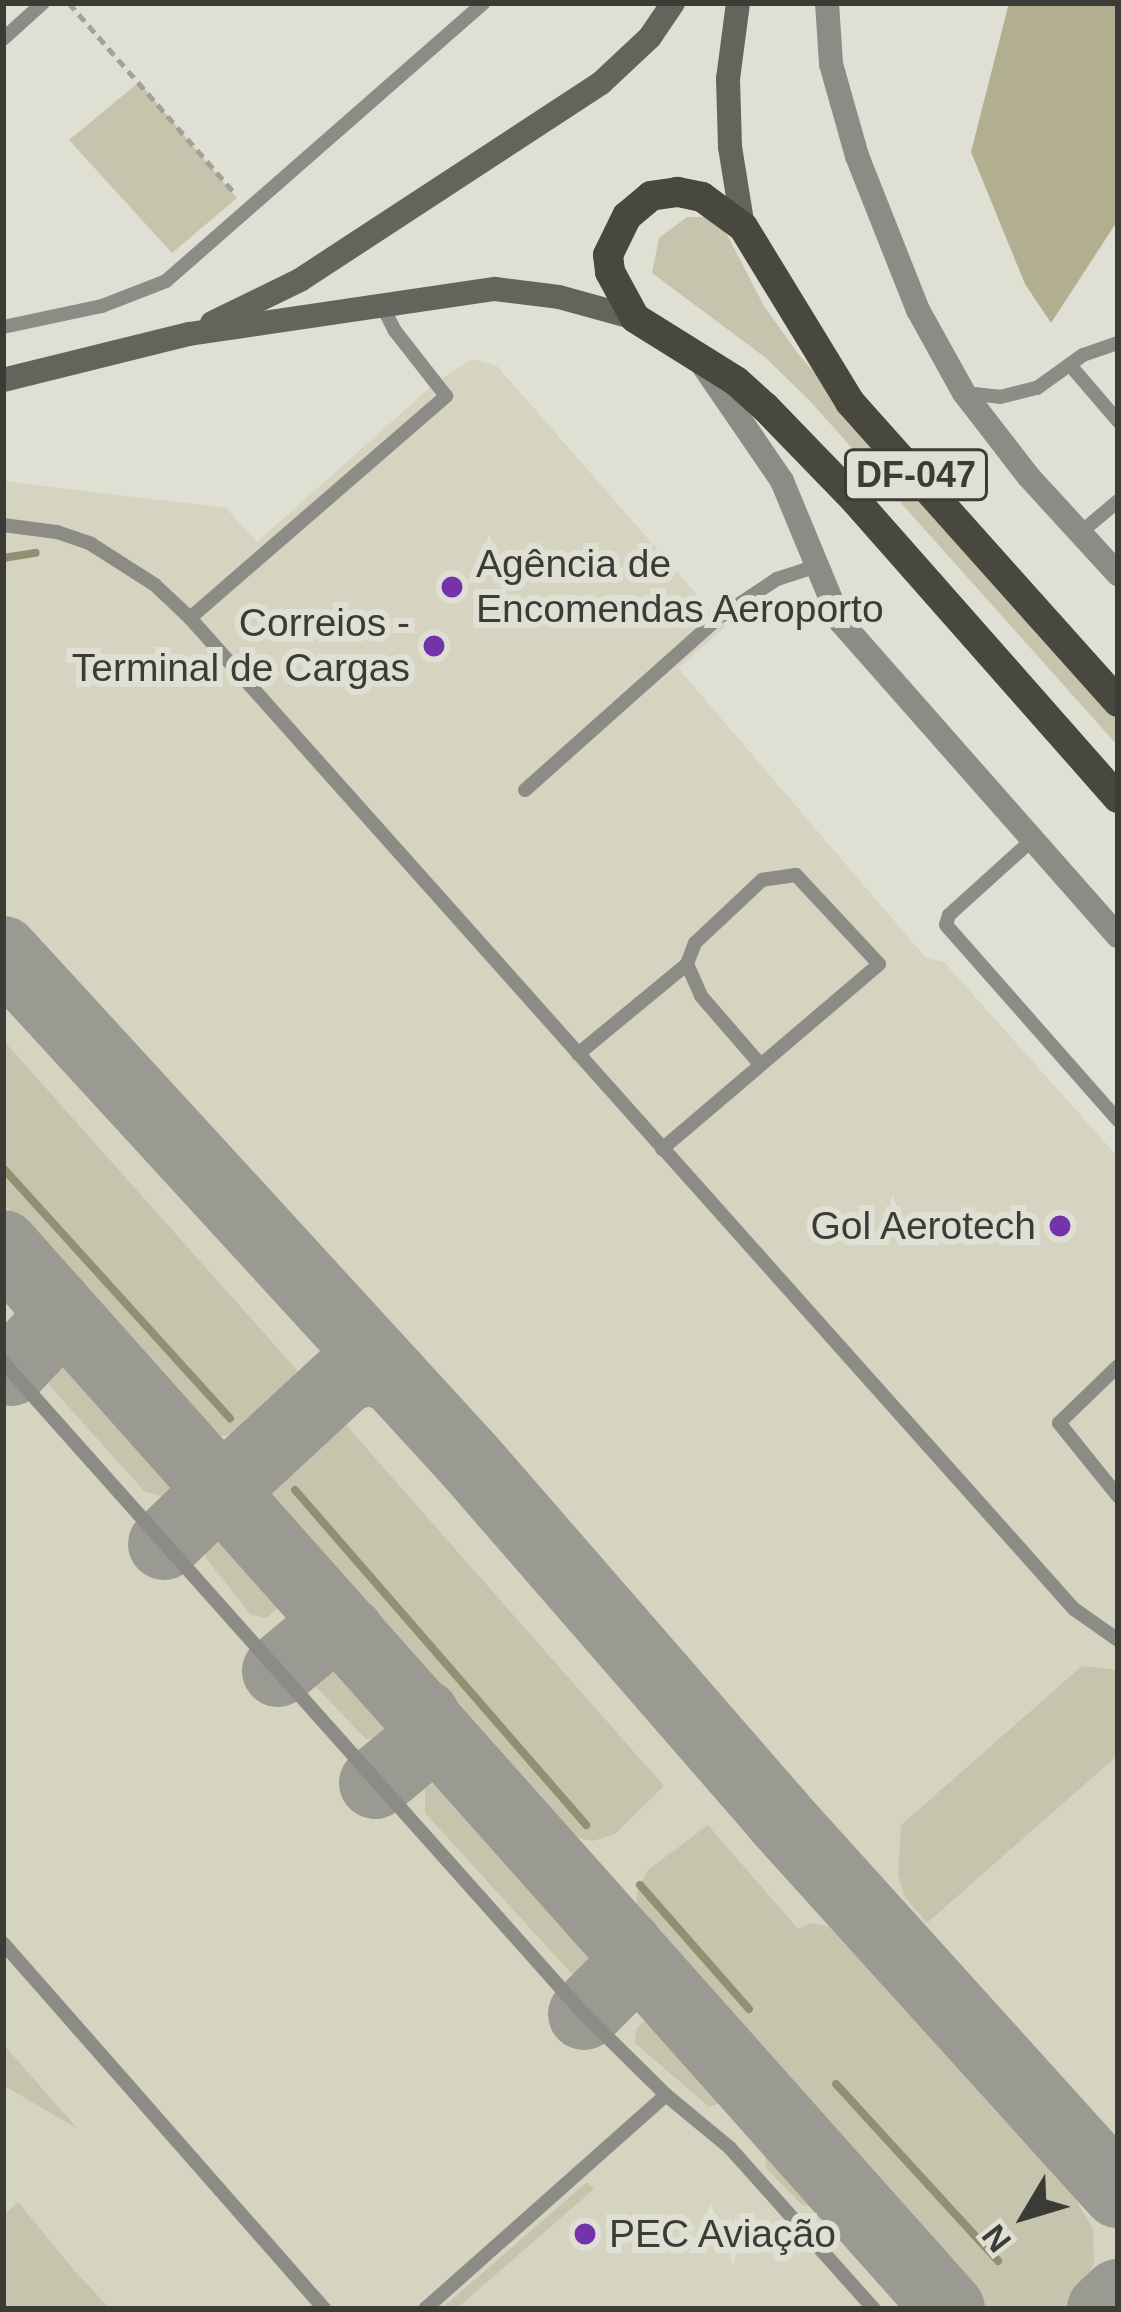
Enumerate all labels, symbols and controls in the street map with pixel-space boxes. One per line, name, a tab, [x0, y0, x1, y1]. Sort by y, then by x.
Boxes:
road number: DF-047	[841, 445, 991, 505]
place label: Agência de Encomendas Aeroporto	[476, 542, 886, 633]
marker: Agência de Encomendas Aeroporto	[439, 574, 465, 600]
place label: Correios - Terminal de Cargas	[72, 601, 410, 692]
marker: Correios - Terminal de Cargas	[421, 633, 447, 659]
place label: Gol Aerotech	[808, 1203, 1036, 1249]
marker: Gol Aerotech	[1047, 1213, 1073, 1239]
north arrow	[965, 2156, 1085, 2276]
place label: PEC Aviação	[609, 2211, 838, 2257]
text: N	[974, 2218, 1018, 2259]
marker: PEC Aviação	[572, 2221, 598, 2247]

